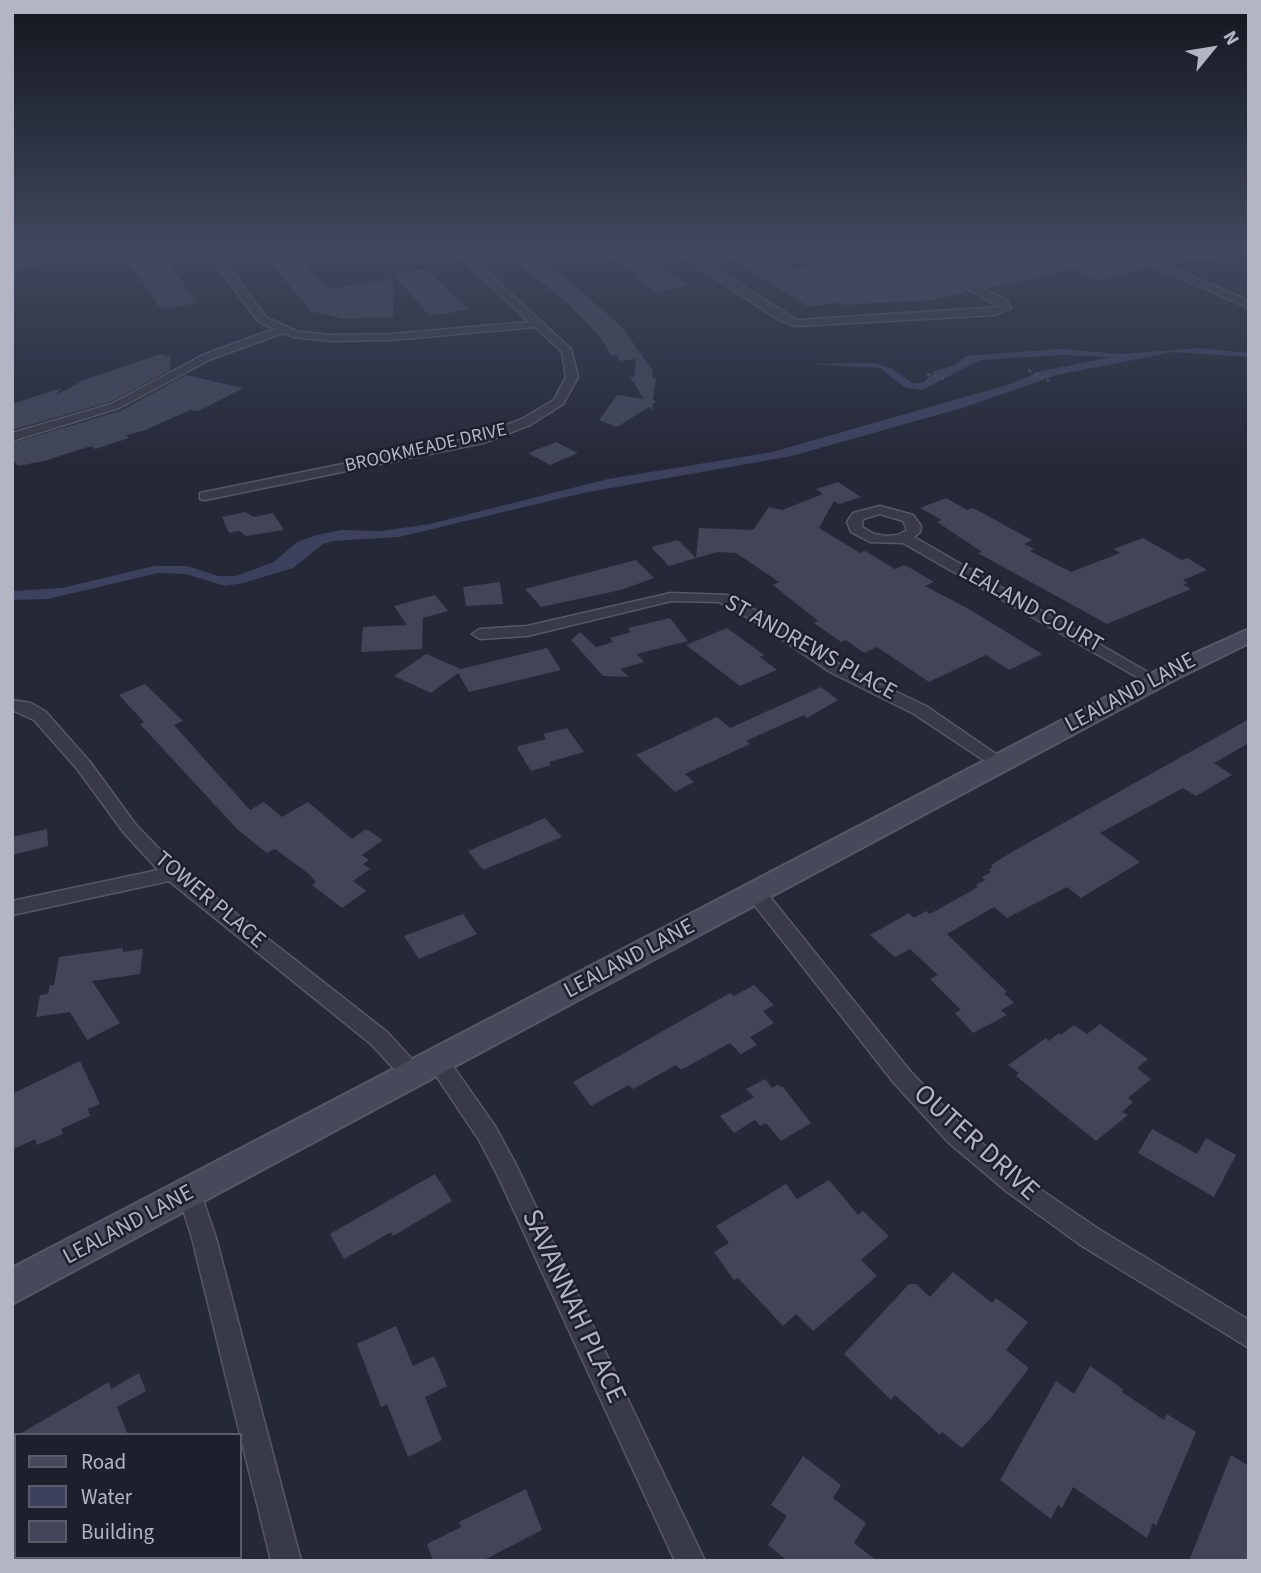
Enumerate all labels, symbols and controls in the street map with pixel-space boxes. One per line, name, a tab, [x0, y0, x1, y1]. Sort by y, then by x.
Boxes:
north arrow	[1177, 14, 1247, 84]
text: N	[1216, 26, 1245, 50]
street label: BROOKMEADE DRIVE	[343, 419, 509, 479]
street label: LEALAND COURT	[953, 558, 1107, 660]
street label: ST ANDREWS PLACE	[719, 590, 901, 708]
street label: LEALAND LANE	[1061, 648, 1201, 740]
street label: TOWER PLACE	[148, 847, 270, 955]
street label: LEALAND LANE	[560, 914, 700, 1006]
street label: OUTER DRIVE	[905, 1079, 1045, 1209]
street label: LEALAND LANE	[59, 1180, 199, 1272]
street label: SAVANNAH PLACE	[513, 1205, 631, 1409]
legend	[14, 1433, 242, 1559]
text: Road	[81, 1447, 126, 1477]
text: Water	[81, 1482, 132, 1512]
text: Building	[81, 1517, 154, 1547]

